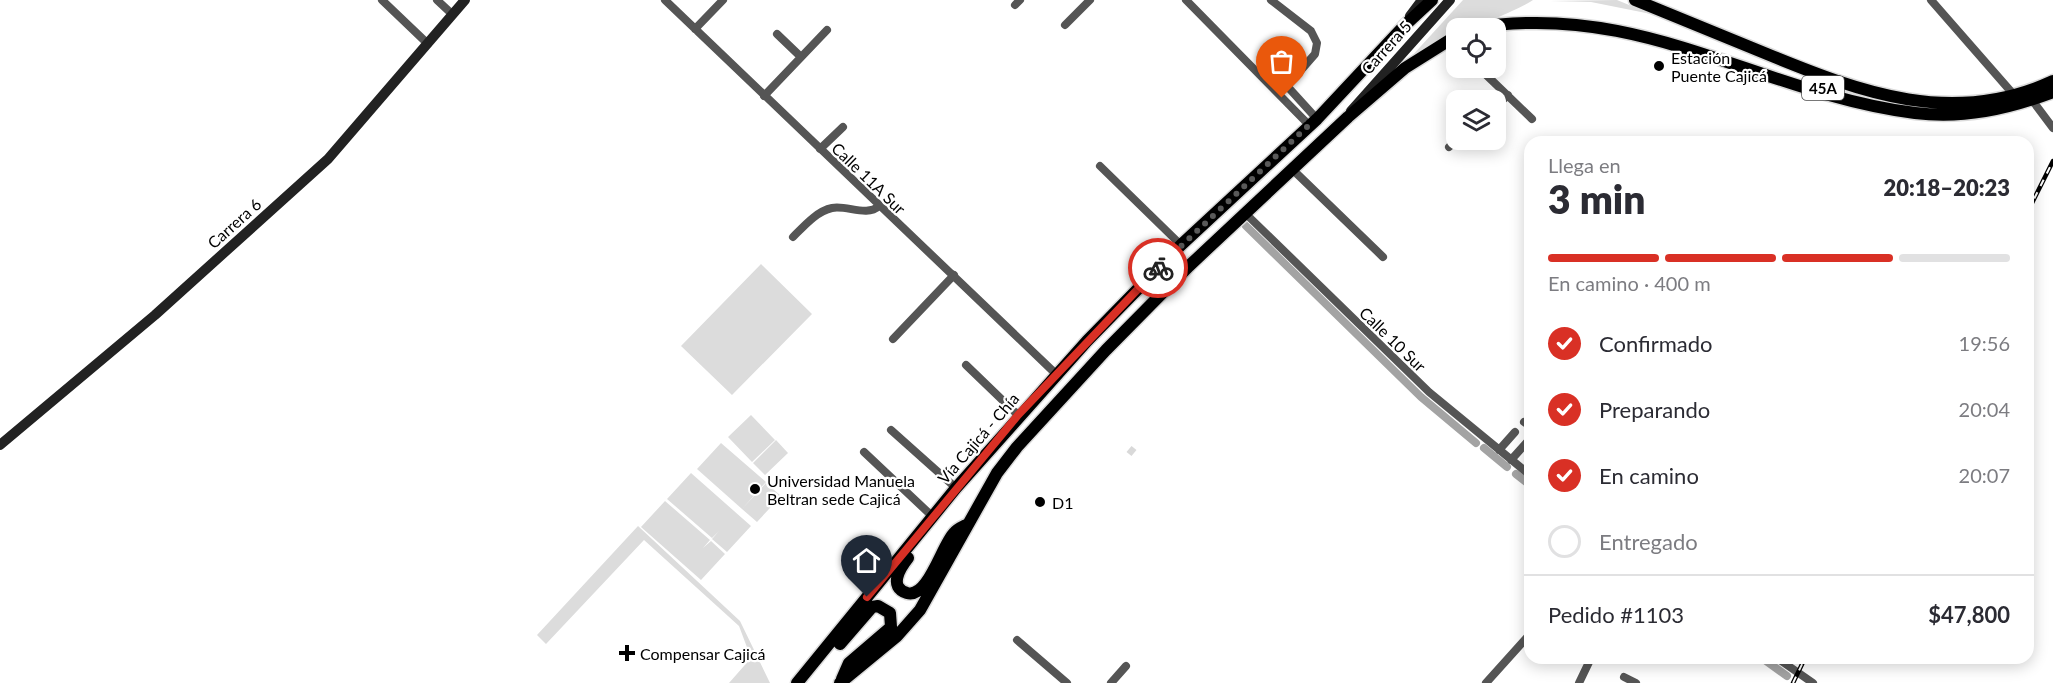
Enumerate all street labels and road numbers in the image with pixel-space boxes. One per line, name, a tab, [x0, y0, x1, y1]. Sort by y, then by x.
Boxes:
street label: Carrera 5	[1357, 16, 1415, 78]
road number: 45A	[1802, 76, 1844, 100]
street label: Calle 11A Sur	[828, 138, 910, 218]
street label: Carrera 6	[203, 194, 265, 252]
street label: Calle 10 Sur	[1356, 303, 1430, 375]
street label: Vía Cajicá - Chía	[933, 389, 1023, 487]

